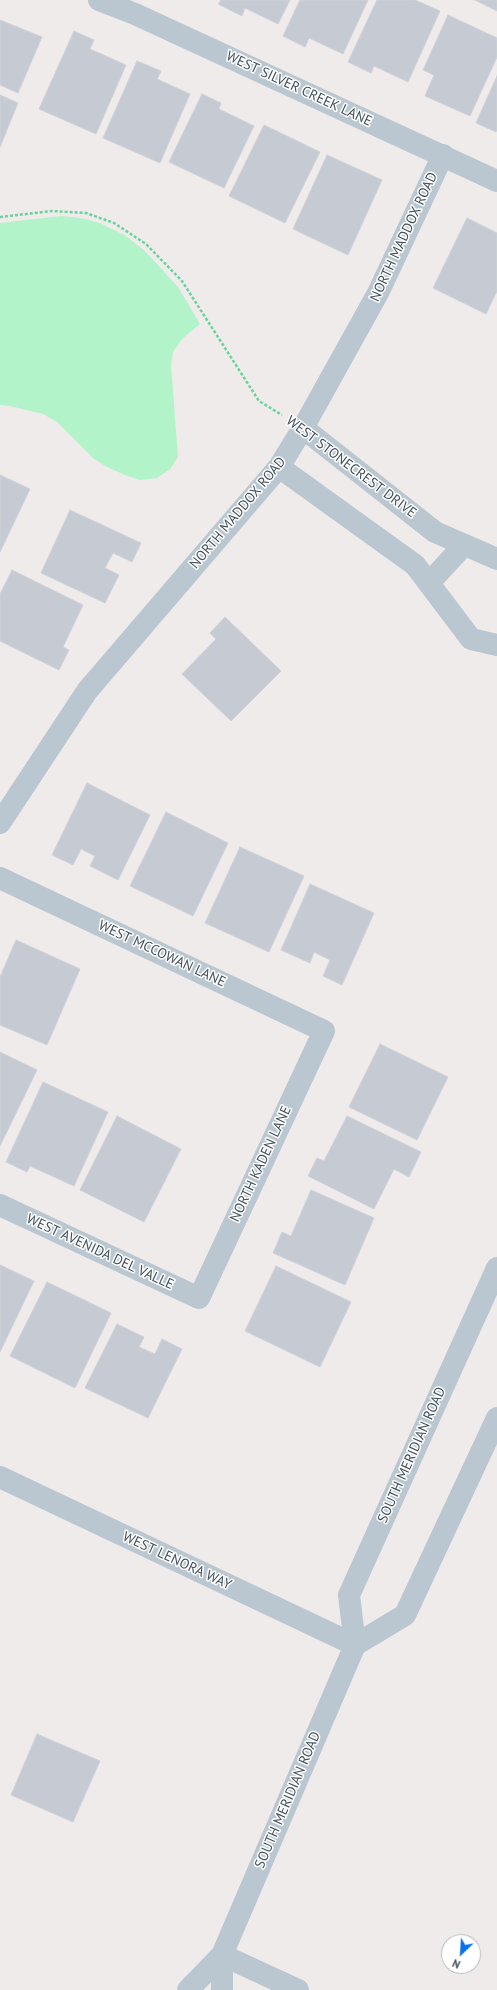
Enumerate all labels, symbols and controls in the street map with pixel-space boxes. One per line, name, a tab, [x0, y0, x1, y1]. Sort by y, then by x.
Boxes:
street label: WEST SILVER CREEK LANE	[223, 48, 375, 130]
street label: NORTH MADDOX ROAD	[367, 170, 441, 304]
street label: WEST STONECREST DRIVE	[283, 412, 419, 522]
street label: NORTH MADDOX ROAD	[186, 454, 290, 572]
street label: WEST MCCOWAN LANE	[96, 917, 228, 991]
street label: NORTH KADEN LANE	[227, 1103, 295, 1225]
street label: WEST AVENIDA DEL VALLE	[24, 1210, 176, 1294]
street label: SOUTH MERIDIAN ROAD	[374, 1384, 450, 1526]
street label: WEST LENORA WAY	[120, 1528, 234, 1594]
street label: SOUTH MERIDIAN ROAD	[252, 1729, 324, 1871]
north arrow	[441, 1934, 481, 1974]
text: N	[450, 1956, 463, 1972]

